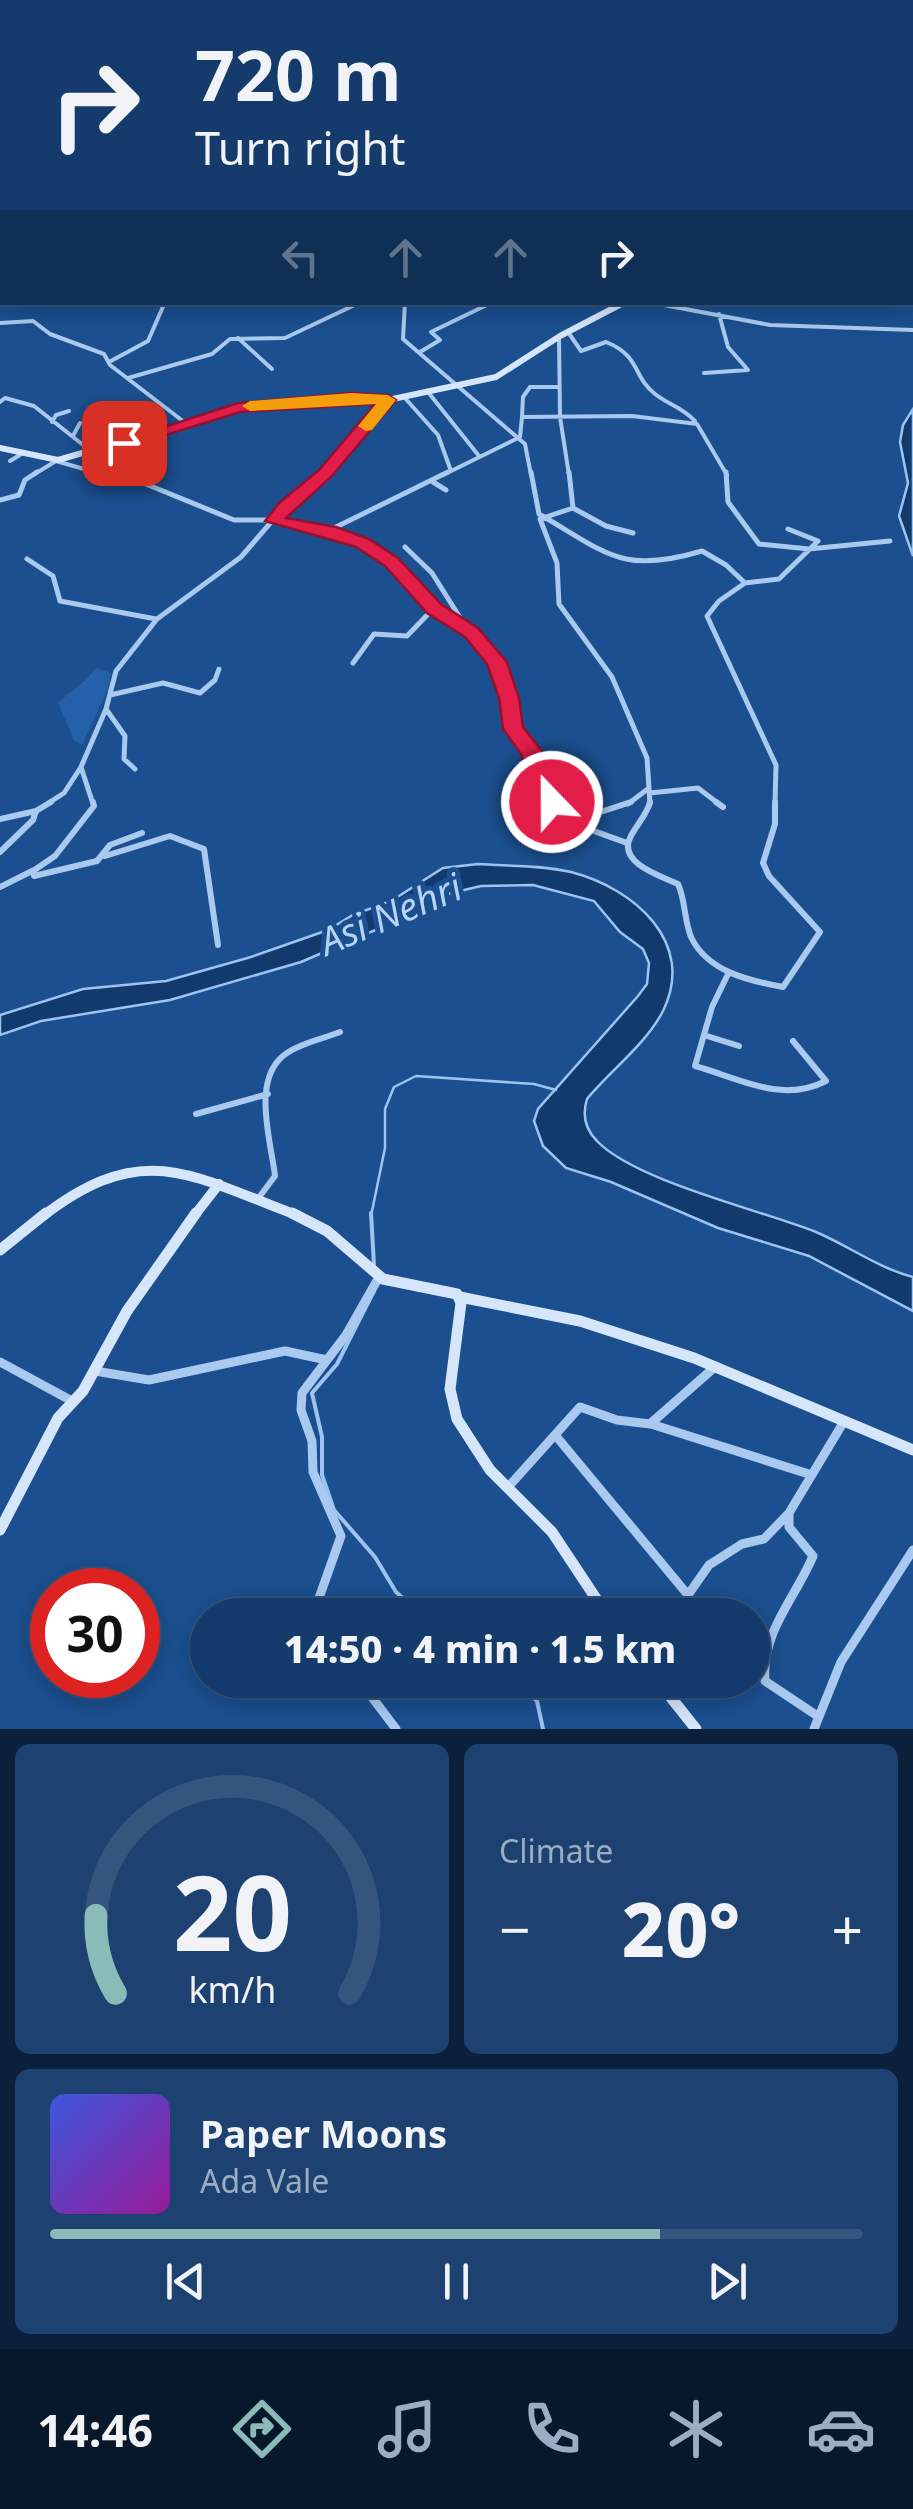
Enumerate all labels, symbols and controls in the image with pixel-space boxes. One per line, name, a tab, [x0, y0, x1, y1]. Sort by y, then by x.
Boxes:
text: 720 m	[195, 26, 402, 122]
icon: right	[30, 40, 160, 170]
text: Turn right	[195, 117, 406, 178]
icon: left	[273, 230, 328, 285]
icon: ahead	[378, 230, 433, 285]
icon: ahead	[483, 230, 538, 285]
icon: right	[588, 230, 643, 285]
pin	[82, 401, 167, 486]
icon: arrive	[97, 416, 152, 471]
position arrow	[500, 750, 604, 854]
water label: Asi Nehri	[308, 859, 470, 967]
speed limit sign: 30	[30, 1568, 160, 1698]
text: 14:50 · 4 min · 1.5 km	[284, 1622, 676, 1674]
text: Climate	[499, 1829, 613, 1872]
text: 20	[173, 1840, 291, 1981]
text: 20°	[622, 1877, 740, 1979]
text: −	[499, 1891, 530, 1966]
text: +	[832, 1891, 863, 1966]
text: km/h	[188, 1965, 276, 2013]
text: Paper Moons	[200, 2107, 447, 2159]
text: Ada Vale	[200, 2159, 329, 2202]
icon: previous	[158, 2254, 213, 2309]
icon: pause	[429, 2254, 484, 2309]
icon: next	[700, 2254, 755, 2309]
icon: directions	[227, 2394, 297, 2464]
icon: music	[372, 2394, 442, 2464]
icon: phone	[517, 2394, 587, 2464]
icon: climate	[661, 2394, 731, 2464]
icon: car	[806, 2394, 876, 2464]
text: 14:46	[37, 2399, 153, 2460]

